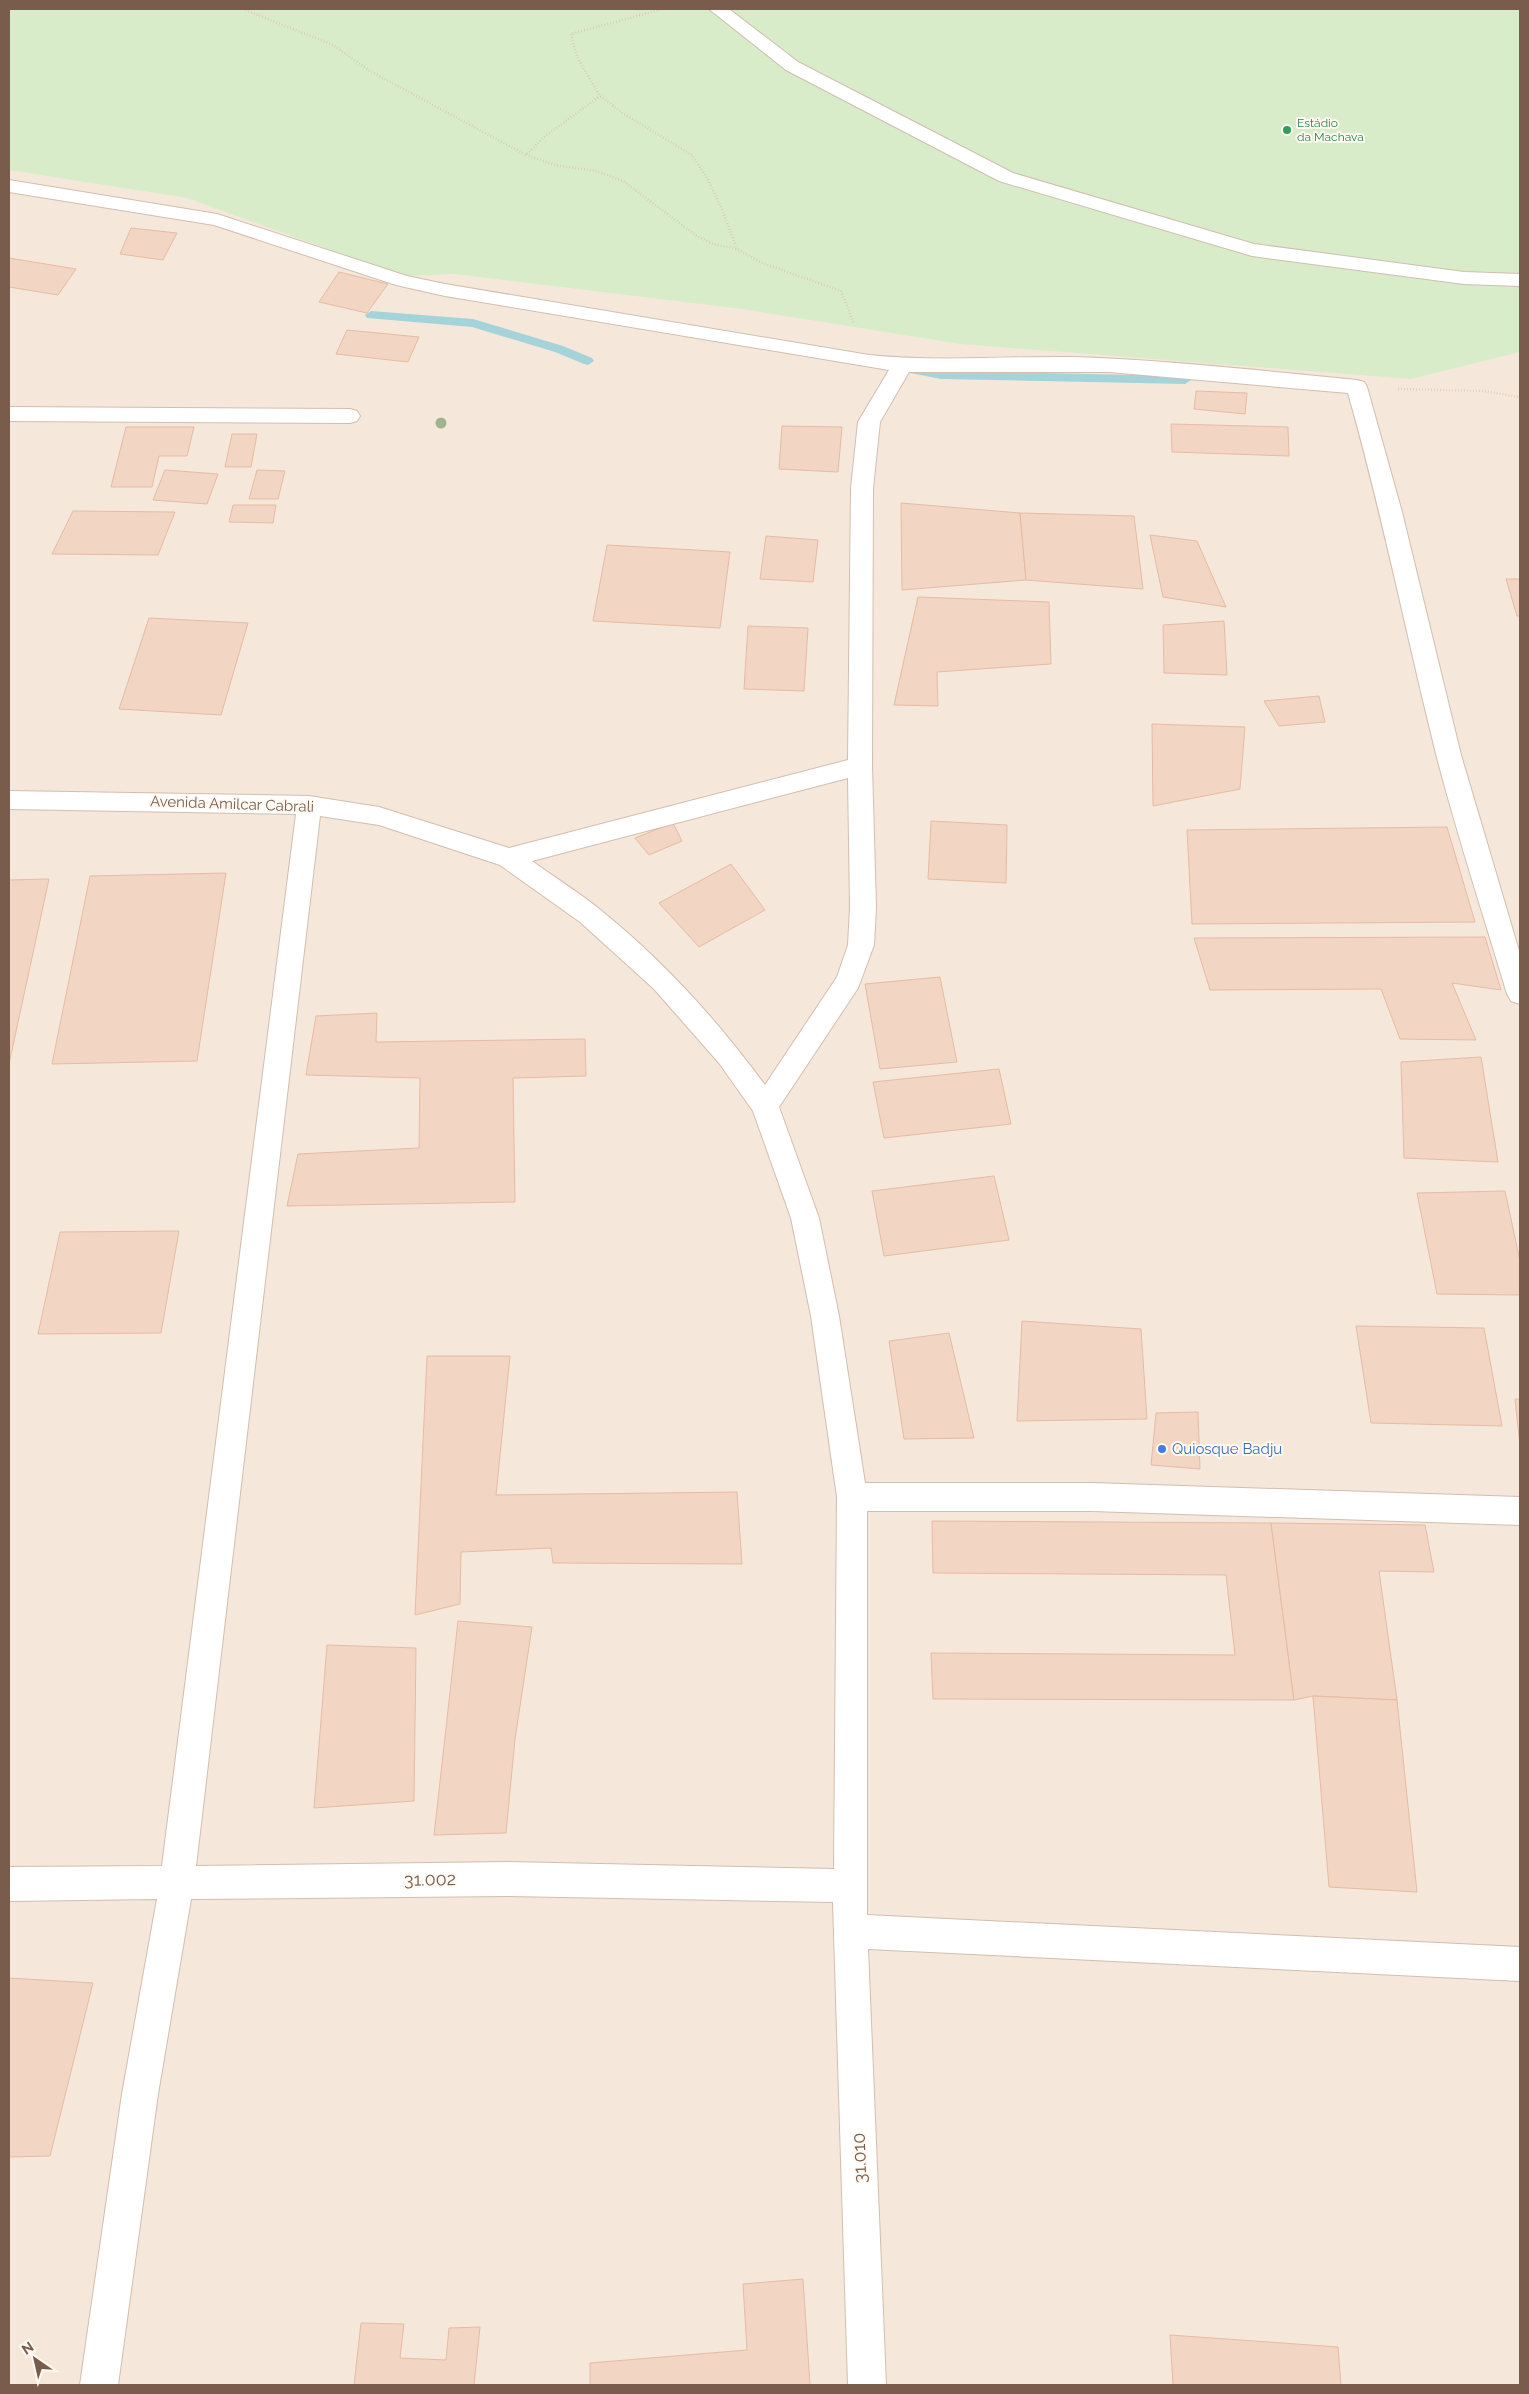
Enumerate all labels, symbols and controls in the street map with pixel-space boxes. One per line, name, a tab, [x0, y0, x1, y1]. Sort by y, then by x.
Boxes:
place label: Estádio da Machava	[1297, 116, 1364, 144]
marker: Estádio da Machava	[1281, 124, 1293, 136]
street label: Avenida Amilcar Cabrali	[150, 792, 314, 816]
place label: Quiosque Badju	[1172, 1440, 1282, 1458]
marker: Quiosque Badju	[1156, 1443, 1168, 1455]
street label: 31.002	[404, 1868, 456, 1890]
street label: 31.010	[848, 2132, 870, 2184]
north arrow	[10, 2334, 60, 2384]
text: N	[19, 2339, 37, 2358]

